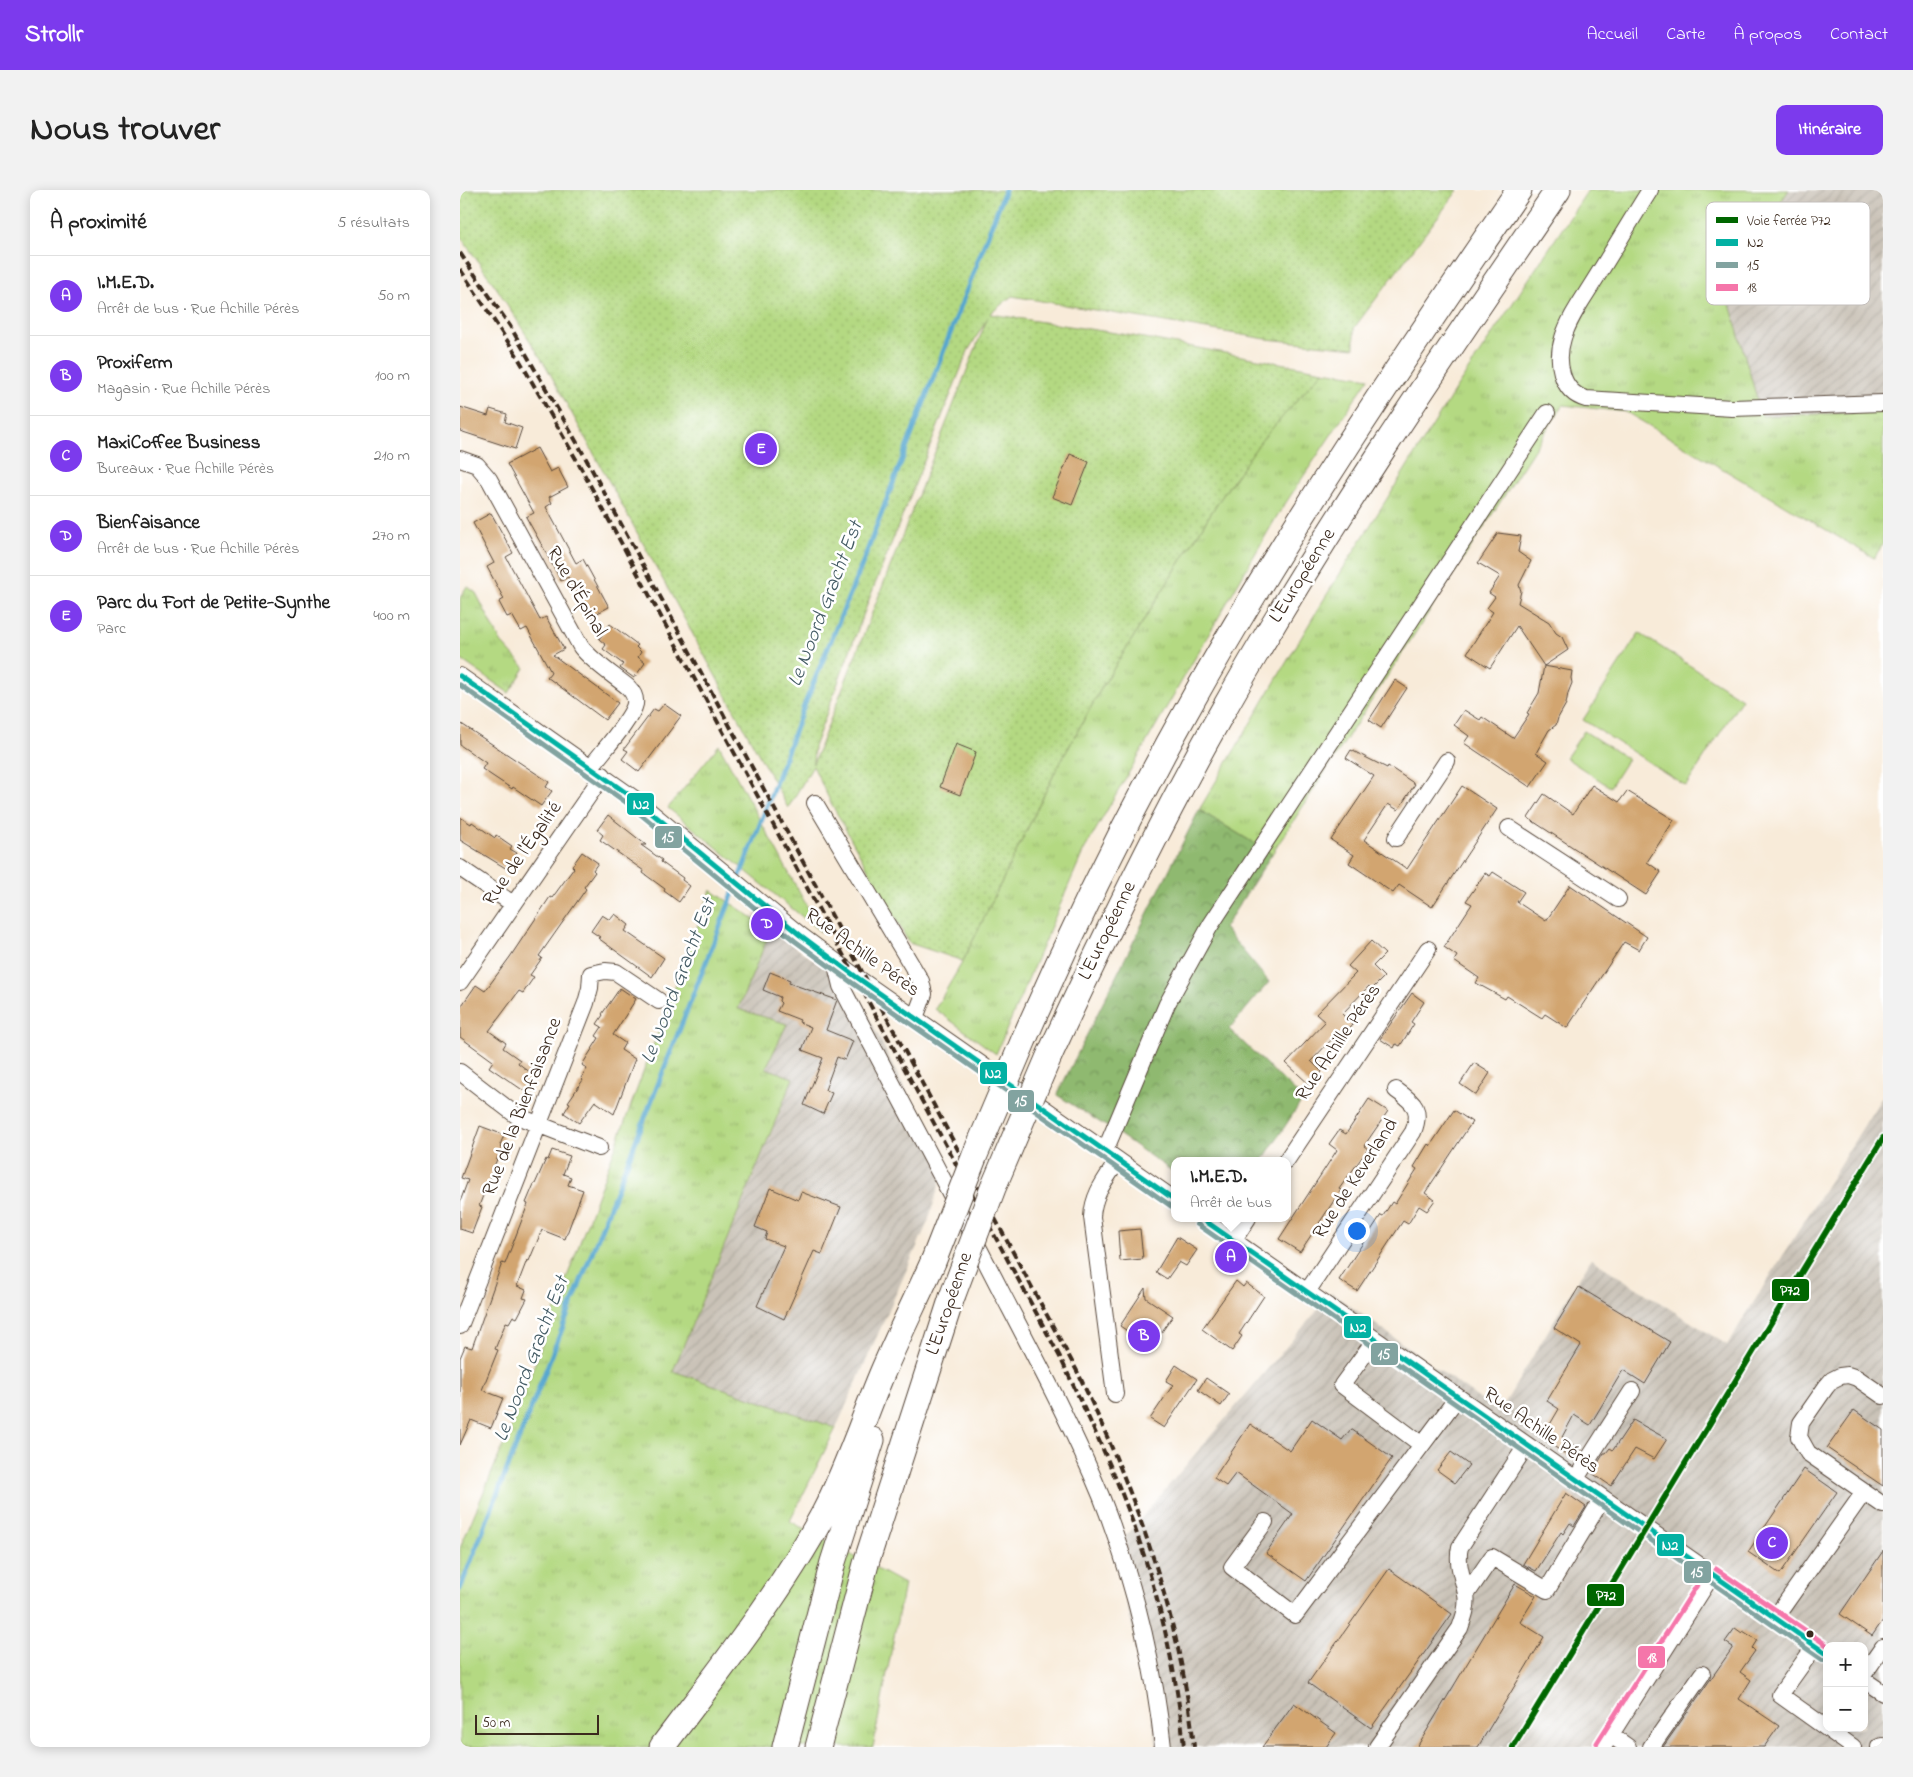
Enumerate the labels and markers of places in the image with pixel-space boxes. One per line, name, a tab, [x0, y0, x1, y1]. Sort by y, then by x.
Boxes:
pin: E	[745, 430, 777, 468]
pin: D	[751, 905, 783, 943]
pin: A	[1215, 1238, 1247, 1276]
pin: B	[1128, 1317, 1160, 1355]
pin: C	[1756, 1524, 1788, 1562]
unlabelled marker	[1805, 1629, 1815, 1639]

